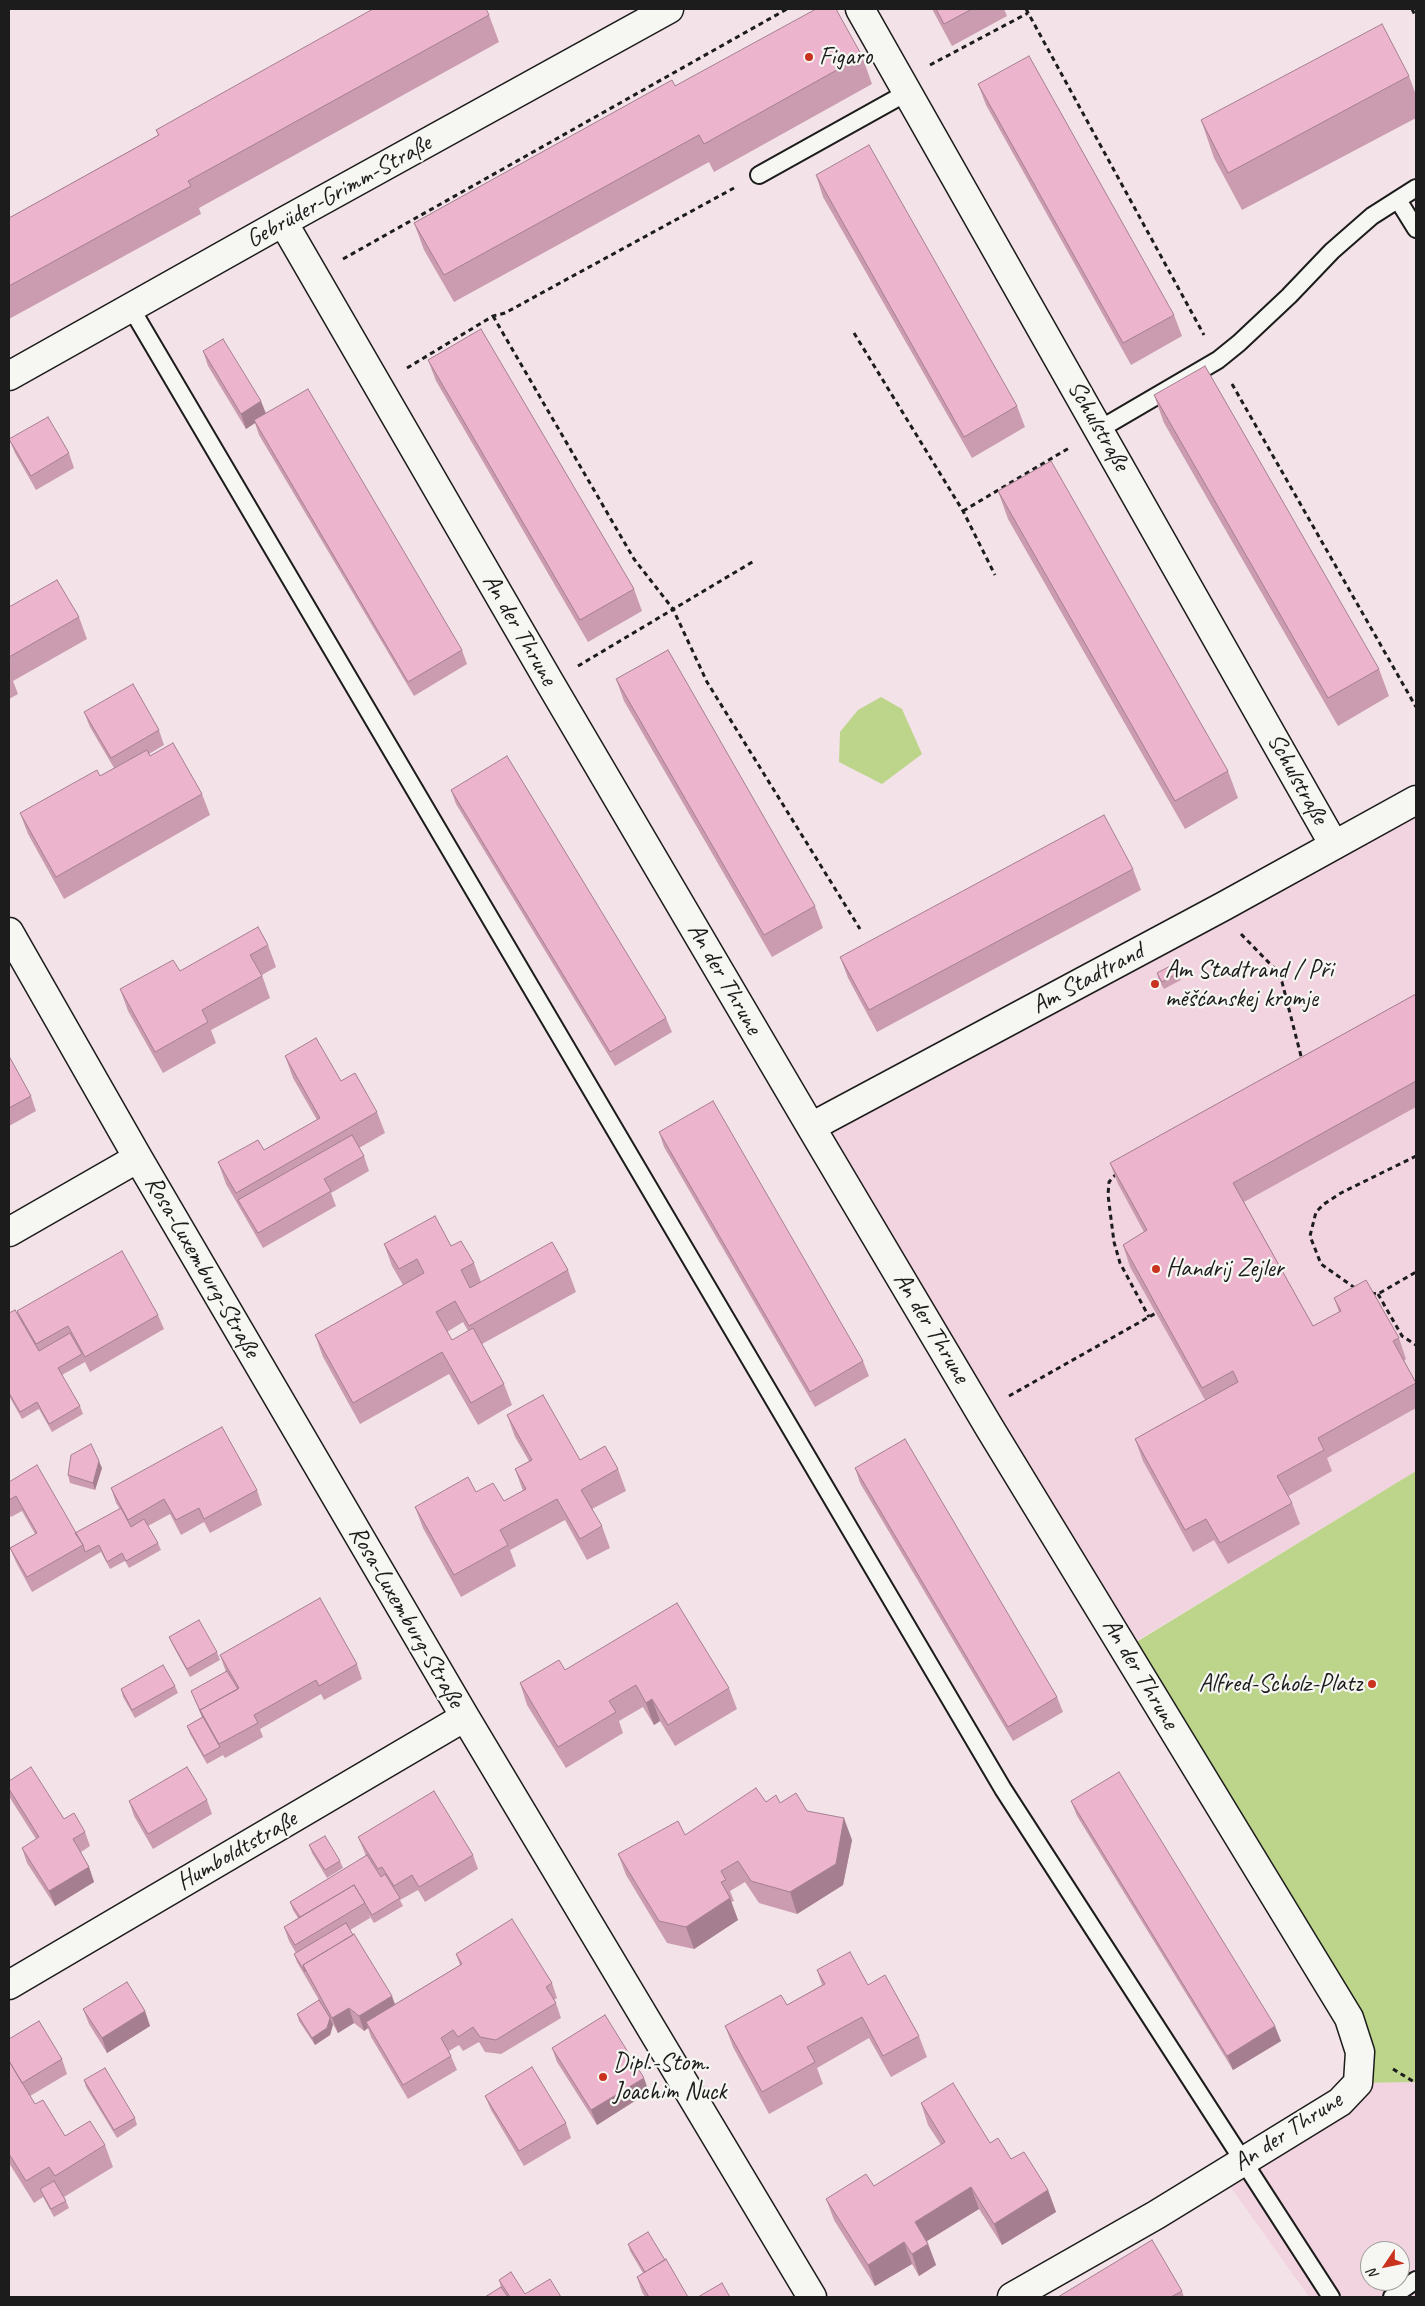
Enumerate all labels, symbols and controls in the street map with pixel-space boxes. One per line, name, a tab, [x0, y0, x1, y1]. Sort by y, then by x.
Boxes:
place label: Figaro	[819, 42, 872, 72]
marker: Figaro	[803, 51, 815, 63]
street label: Gebrüder-Grimm-Straße	[241, 129, 437, 255]
street label: Schulstraße	[1060, 376, 1136, 476]
street label: An der Thrune	[475, 569, 563, 691]
street label: Schulstraße	[1260, 728, 1334, 830]
street label: An der Thrune	[680, 918, 768, 1040]
street label: Am Stadtrand	[1027, 937, 1149, 1021]
place label: Am Stadtrand / Při měšćanskej kromje	[1165, 955, 1333, 1014]
marker: Am Stadtrand / Při měšćanskej kromje	[1149, 978, 1161, 990]
street label: Rosa-Luxemburg-Straße	[138, 1171, 266, 1363]
place label: Handrij Zejler	[1166, 1254, 1284, 1284]
marker: Handrij Zejler	[1150, 1263, 1162, 1275]
street label: An der Thrune	[886, 1267, 976, 1389]
street label: Rosa-Luxemburg-Straße	[342, 1521, 470, 1713]
street label: An der Thrune	[1095, 1613, 1185, 1735]
place label: Alfred-Scholz-Platz	[1199, 1669, 1362, 1699]
marker: Alfred-Scholz-Platz	[1366, 1678, 1378, 1690]
street label: Humboldtstraße	[171, 1804, 303, 1898]
place label: Dipl.-Stom. Joachim Nuck	[613, 2048, 726, 2107]
marker: Dipl.-Stom. Joachim Nuck	[597, 2071, 609, 2083]
street label: An der Thrune	[1228, 2086, 1348, 2178]
north arrow	[1360, 2241, 1410, 2291]
text: N	[1364, 2266, 1382, 2282]

